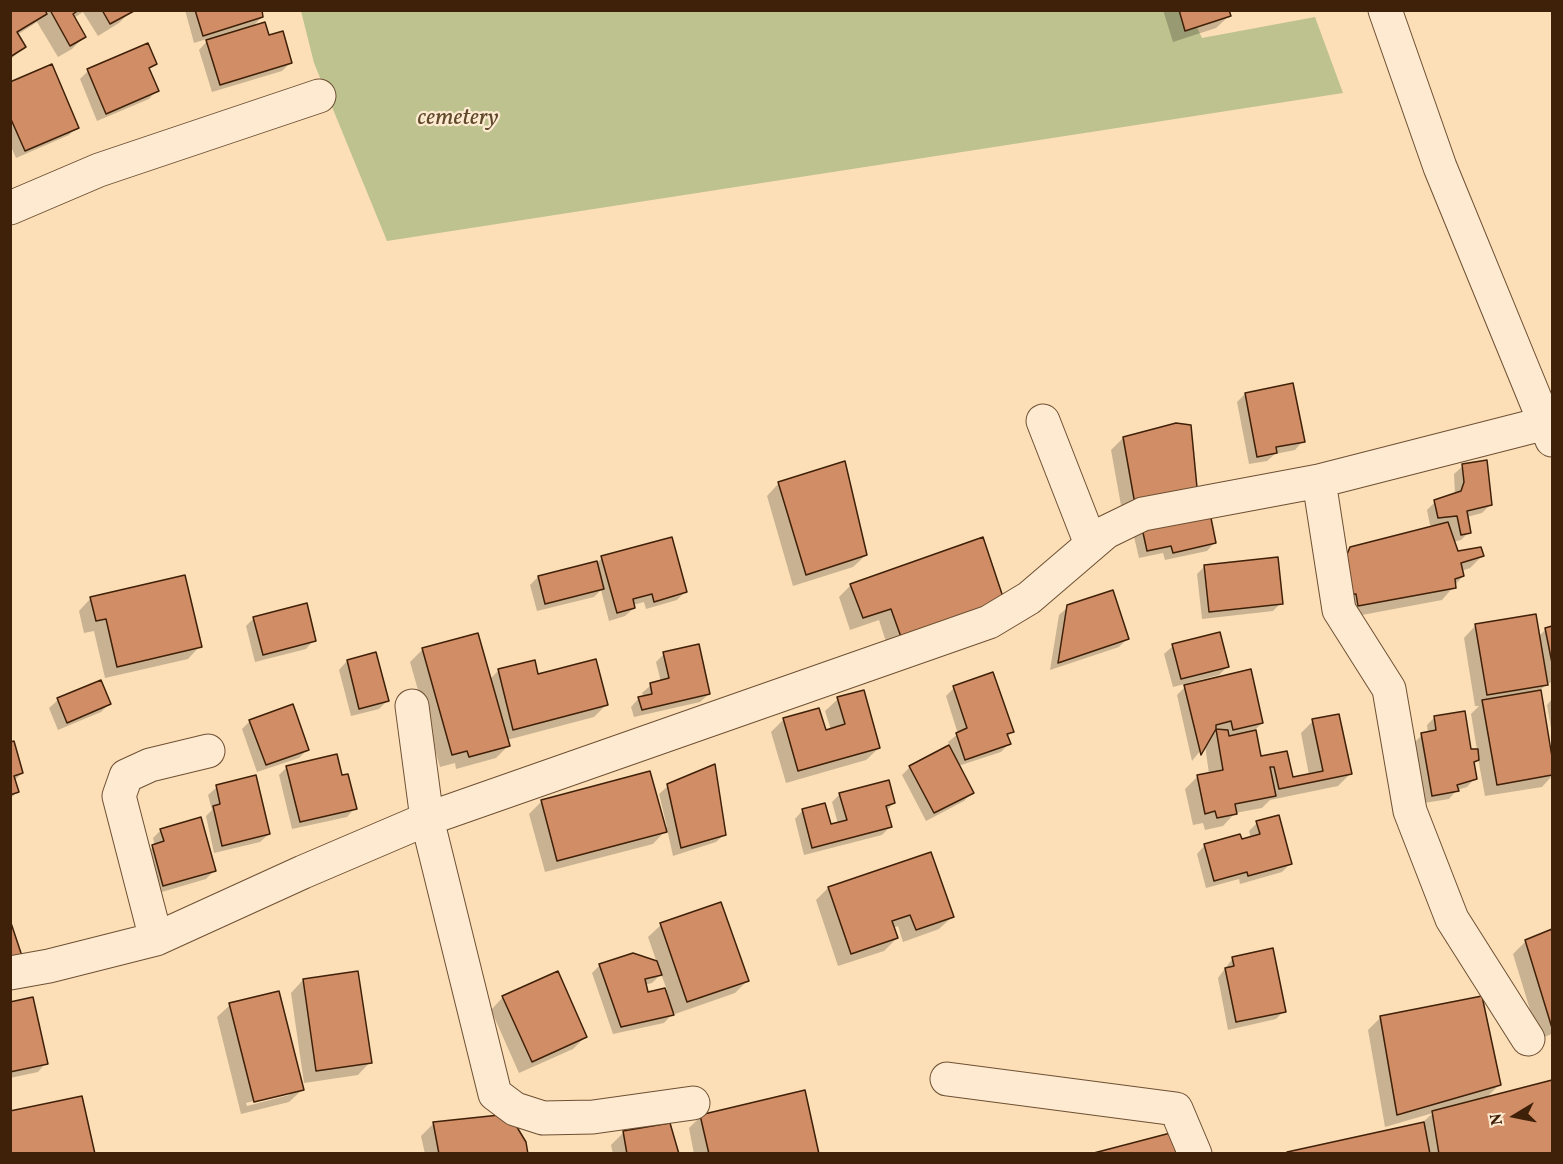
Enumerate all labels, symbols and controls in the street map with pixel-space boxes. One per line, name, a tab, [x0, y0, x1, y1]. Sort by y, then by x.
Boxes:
park label: cemetery	[417, 106, 499, 134]
north arrow	[1485, 1086, 1545, 1146]
text: N	[1485, 1111, 1509, 1127]

